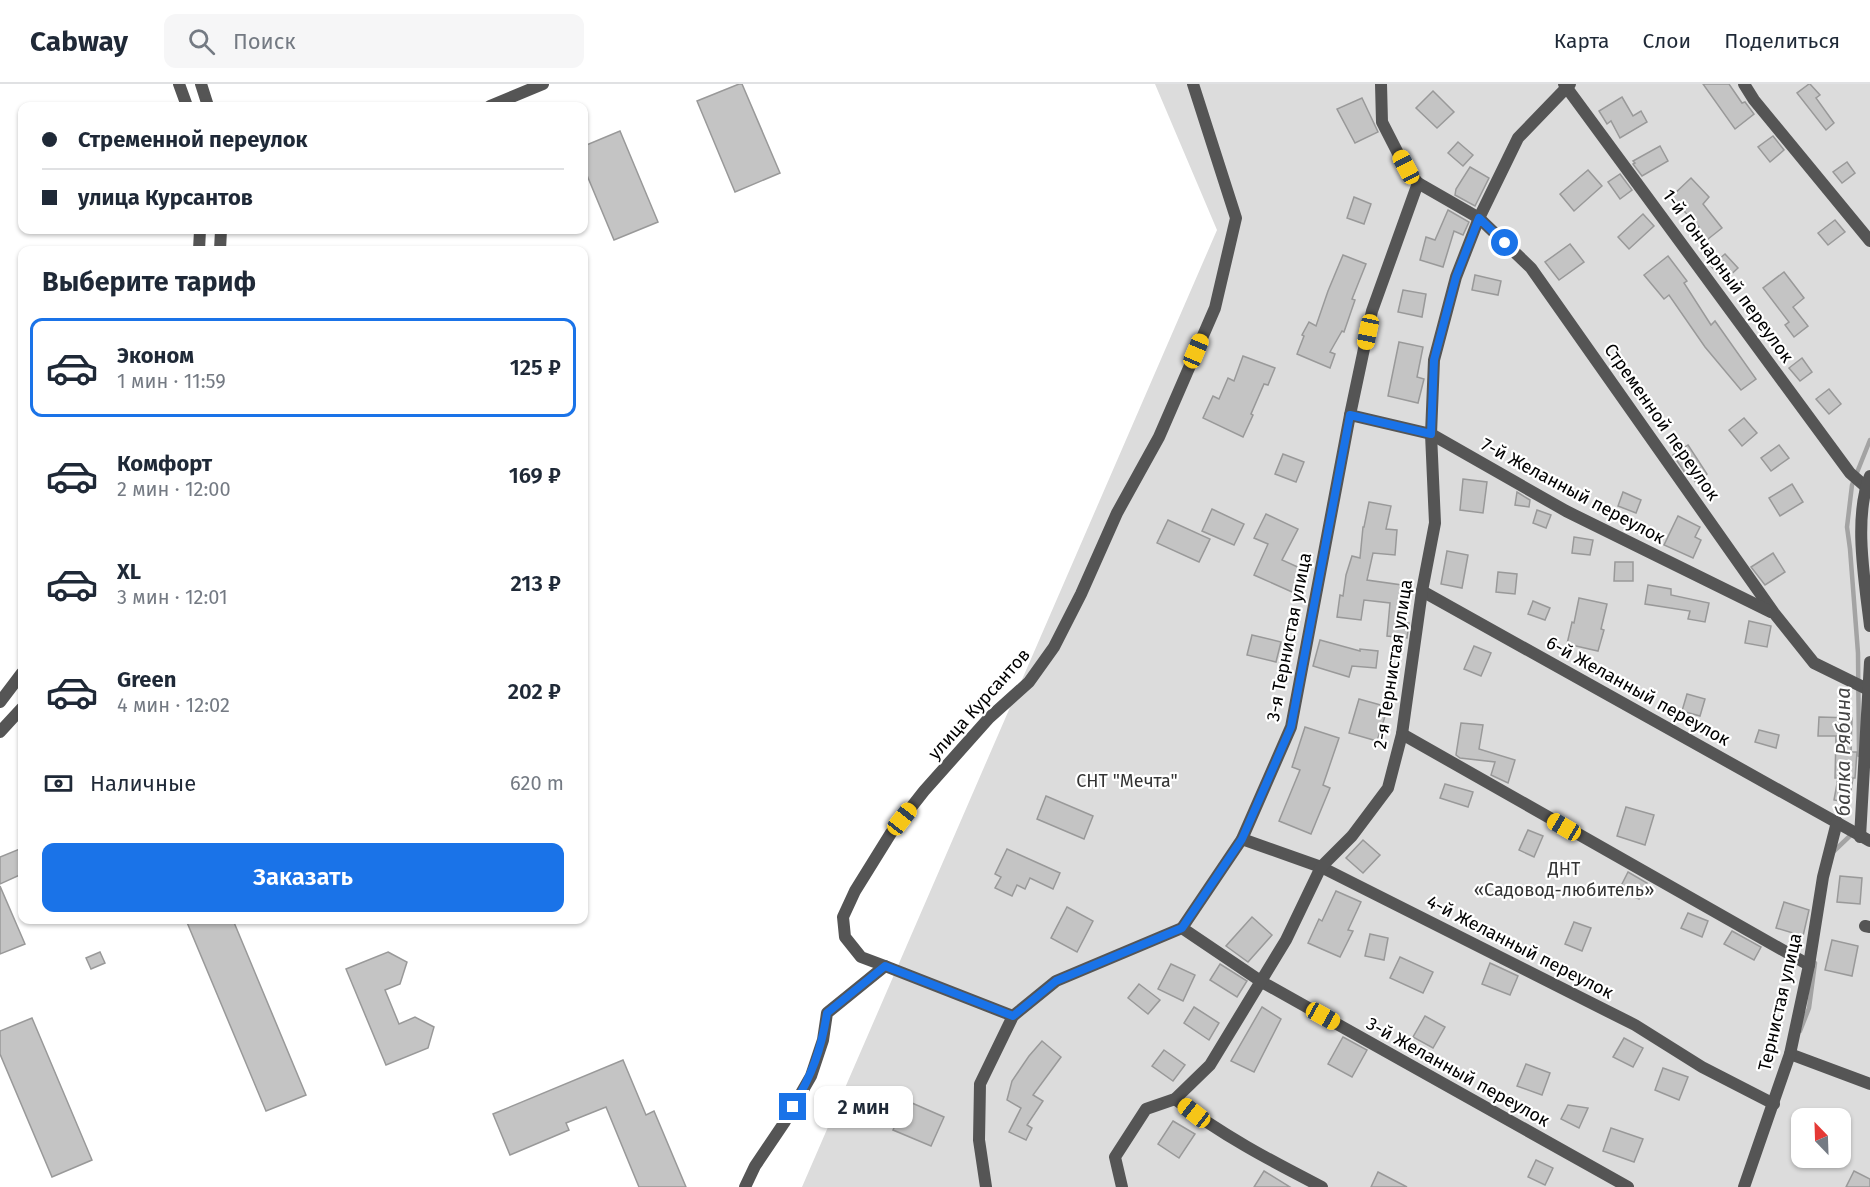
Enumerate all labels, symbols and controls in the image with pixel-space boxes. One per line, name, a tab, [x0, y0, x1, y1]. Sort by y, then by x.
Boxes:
search box	[164, 14, 584, 68]
text: Cabway	[30, 25, 128, 58]
icon: search	[185, 25, 218, 58]
text: Поиск	[233, 28, 296, 55]
text: Карта	[1554, 28, 1610, 54]
text: Слои	[1643, 28, 1691, 54]
text: Поделиться	[1724, 28, 1840, 54]
text: Стременной переулок	[78, 126, 308, 153]
car	[1390, 147, 1422, 187]
text: улица Курсантов	[78, 184, 253, 211]
street label: 1-й Гончарный переулок	[1658, 185, 1799, 367]
route start	[1491, 229, 1518, 256]
text: Выберите тариф	[42, 266, 256, 298]
car	[1355, 313, 1381, 351]
car	[1181, 331, 1211, 371]
street label: Стременной переулок	[1599, 339, 1725, 505]
icon: car	[45, 341, 99, 395]
text: Эконом	[117, 342, 194, 369]
text: 125 ₽	[510, 354, 561, 381]
text: 1 мин · 11:59	[117, 369, 226, 393]
street label: 7-й Желанный переулок	[1477, 433, 1669, 549]
icon: car	[45, 449, 99, 503]
text: Комфорт	[117, 450, 212, 477]
text: 169 ₽	[509, 462, 561, 489]
text: 2 мин · 12:00	[117, 477, 231, 501]
street label: 3-я Тернистая улица	[1262, 551, 1316, 723]
icon: car	[45, 557, 99, 611]
text: XL	[117, 558, 141, 585]
text: 213 ₽	[511, 570, 561, 597]
street label: 2-я Тернистая улица	[1369, 578, 1417, 750]
text: 3 мин · 12:01	[117, 585, 228, 609]
street label: 6-й Желанный переулок	[1542, 631, 1734, 751]
street label: улица Курсантов	[923, 644, 1035, 764]
icon: car	[45, 665, 99, 719]
text: Green	[117, 666, 176, 693]
text: 202 ₽	[508, 678, 561, 705]
water label: балка Рябина	[1831, 687, 1855, 817]
text: 4 мин · 12:02	[117, 693, 230, 717]
icon: cash	[42, 767, 75, 800]
text: Наличные	[90, 770, 196, 797]
park label: СНТ "Мечта"	[1076, 770, 1178, 792]
text: 620 m	[510, 771, 564, 795]
car	[884, 799, 920, 839]
car	[1544, 810, 1584, 844]
button: Заказать	[42, 843, 564, 912]
park label: ДНТ «Садовод-любитель»	[1474, 858, 1654, 901]
street label: 4-й Желанный переулок	[1423, 890, 1618, 1004]
street label: Тернистая улица	[1753, 931, 1807, 1073]
car	[1303, 999, 1343, 1033]
street label: 3-й Желанный переулок	[1363, 1012, 1554, 1132]
callout: 2 мин	[814, 1086, 913, 1128]
route end	[779, 1093, 806, 1120]
text: 2 мин	[837, 1095, 890, 1119]
car	[1174, 1095, 1214, 1131]
north arrow	[1791, 1108, 1851, 1168]
map controls	[1791, 1108, 1851, 1168]

